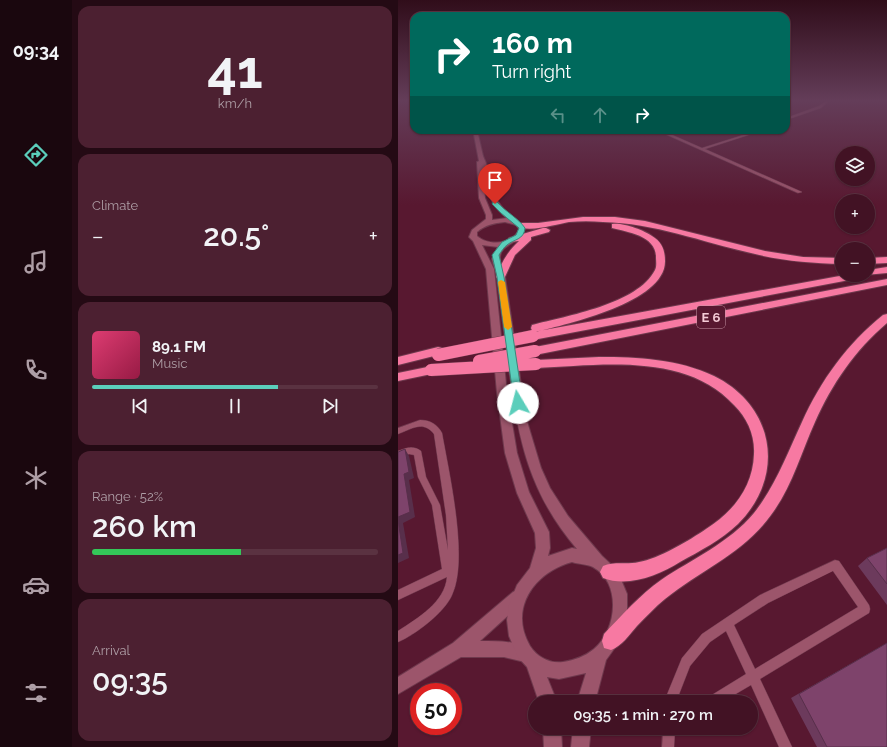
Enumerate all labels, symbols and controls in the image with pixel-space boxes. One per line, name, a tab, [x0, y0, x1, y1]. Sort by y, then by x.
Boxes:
text: 160 m	[492, 27, 573, 60]
icon: right	[426, 28, 478, 80]
text: 41	[207, 39, 263, 100]
text: 09:34	[13, 40, 59, 61]
text: Turn right	[492, 61, 571, 82]
text: km/h	[218, 96, 252, 111]
icon: left	[547, 104, 569, 126]
icon: ahead	[589, 104, 611, 126]
icon: right	[631, 104, 653, 126]
icon: directions	[22, 141, 50, 169]
map controls	[835, 146, 875, 282]
button: layers	[835, 146, 875, 186]
pin	[478, 163, 512, 204]
icon: arrive	[484, 169, 506, 191]
button: +	[835, 194, 875, 234]
text: Climate	[92, 198, 138, 213]
text: 20.5°	[203, 218, 269, 253]
text: −	[92, 223, 104, 249]
text: +	[369, 223, 378, 249]
button: −	[835, 242, 875, 282]
icon: music	[22, 248, 50, 276]
road number: E 6	[697, 306, 725, 328]
text: 89.1 FM	[152, 338, 206, 356]
icon: phone	[22, 356, 50, 384]
text: Music	[152, 356, 187, 371]
position arrow	[497, 382, 539, 424]
icon: previous	[129, 395, 151, 417]
icon: pause	[224, 395, 246, 417]
icon: next	[319, 395, 341, 417]
icon: climate	[22, 464, 50, 492]
text: Range · 52%	[92, 489, 163, 504]
text: 260 km	[92, 509, 197, 544]
icon: car	[22, 571, 50, 599]
text: Arrival	[92, 643, 130, 658]
text: 09:35	[92, 663, 168, 698]
icon: filters	[22, 679, 50, 707]
speed limit sign: 50	[410, 683, 462, 735]
text: 09:35 · 1 min · 270 m	[573, 706, 713, 724]

